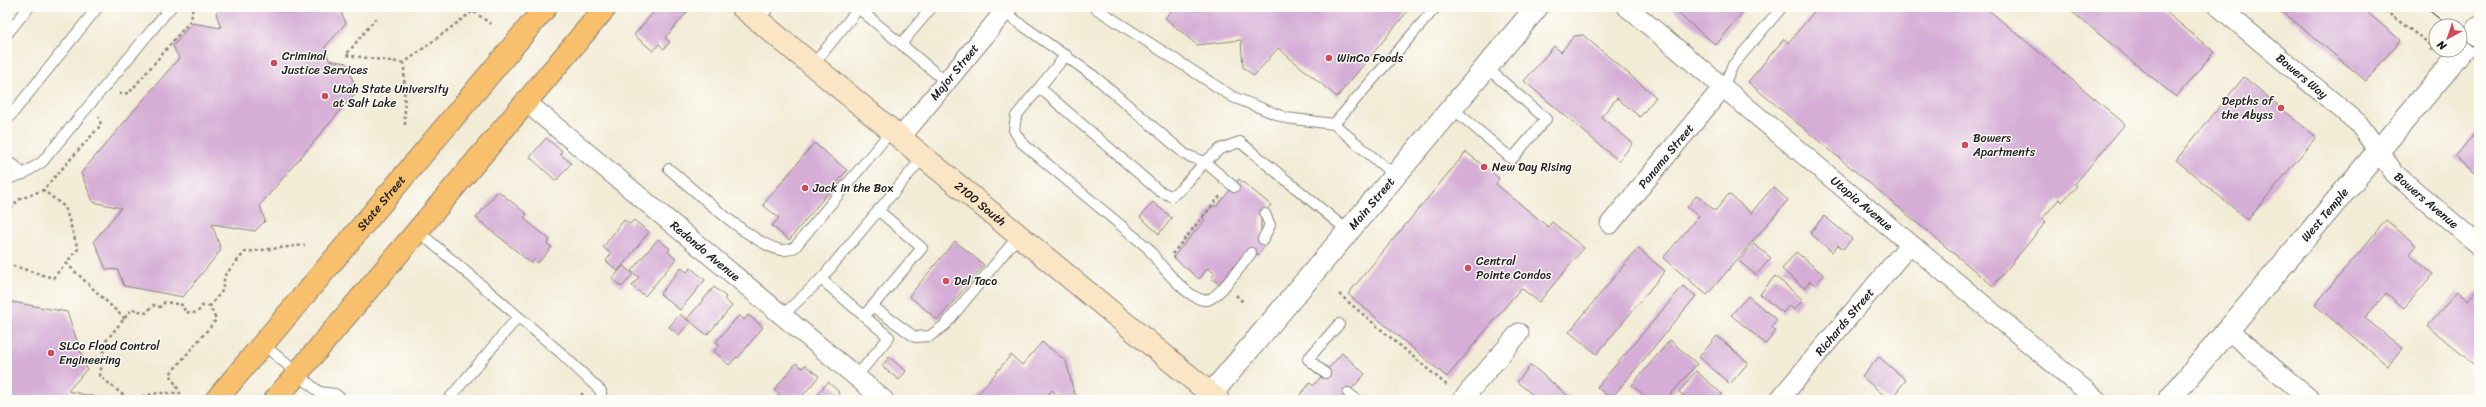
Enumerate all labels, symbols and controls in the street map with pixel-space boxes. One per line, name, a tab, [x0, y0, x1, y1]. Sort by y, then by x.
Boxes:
north arrow	[2428, 18, 2468, 58]
text: N	[2433, 35, 2452, 56]
street label: Major Street	[924, 39, 985, 106]
place label: Criminal Justice Services	[281, 45, 368, 81]
place label: WinCo Foods	[1337, 47, 1404, 69]
street label: Bowers Way	[2271, 48, 2334, 105]
marker: WinCo Foods	[1324, 53, 1334, 63]
marker: Criminal Justice Services	[269, 58, 279, 68]
place label: Utah State University at Salt Lake	[333, 78, 449, 114]
place label: Depths of the Abyss	[2221, 90, 2275, 126]
marker: Utah State University at Salt Lake	[320, 91, 330, 101]
marker: Depths of the Abyss	[2276, 103, 2286, 113]
street label: Panama Street	[1632, 119, 1700, 194]
place label: Bowers Apartments	[1972, 127, 2036, 163]
marker: Bowers Apartments	[1960, 140, 1970, 150]
place label: New Day Rising	[1492, 156, 1572, 178]
marker: New Day Rising	[1479, 162, 1489, 172]
street label: Bowers Avenue	[2389, 166, 2464, 234]
street label: State Street	[351, 170, 412, 236]
street label: Utopia Avenue	[1825, 170, 1898, 236]
street label: Main Street	[1343, 172, 1400, 235]
street label: 2100 South	[949, 175, 1011, 232]
place label: Jack in the Box	[812, 177, 894, 199]
street label: West Temple	[2295, 182, 2354, 247]
marker: Jack in the Box	[800, 183, 810, 193]
street label: Redondo Avenue	[665, 215, 745, 287]
place label: Central Pointe Condos	[1476, 250, 1552, 286]
marker: Central Pointe Condos	[1463, 263, 1473, 273]
place label: Del Taco	[954, 270, 997, 292]
marker: Del Taco	[941, 276, 951, 286]
street label: Richards Street	[1809, 283, 1880, 361]
place label: SLCo Flood Control Engineering	[59, 335, 160, 371]
marker: SLCo Flood Control Engineering	[46, 348, 56, 358]

